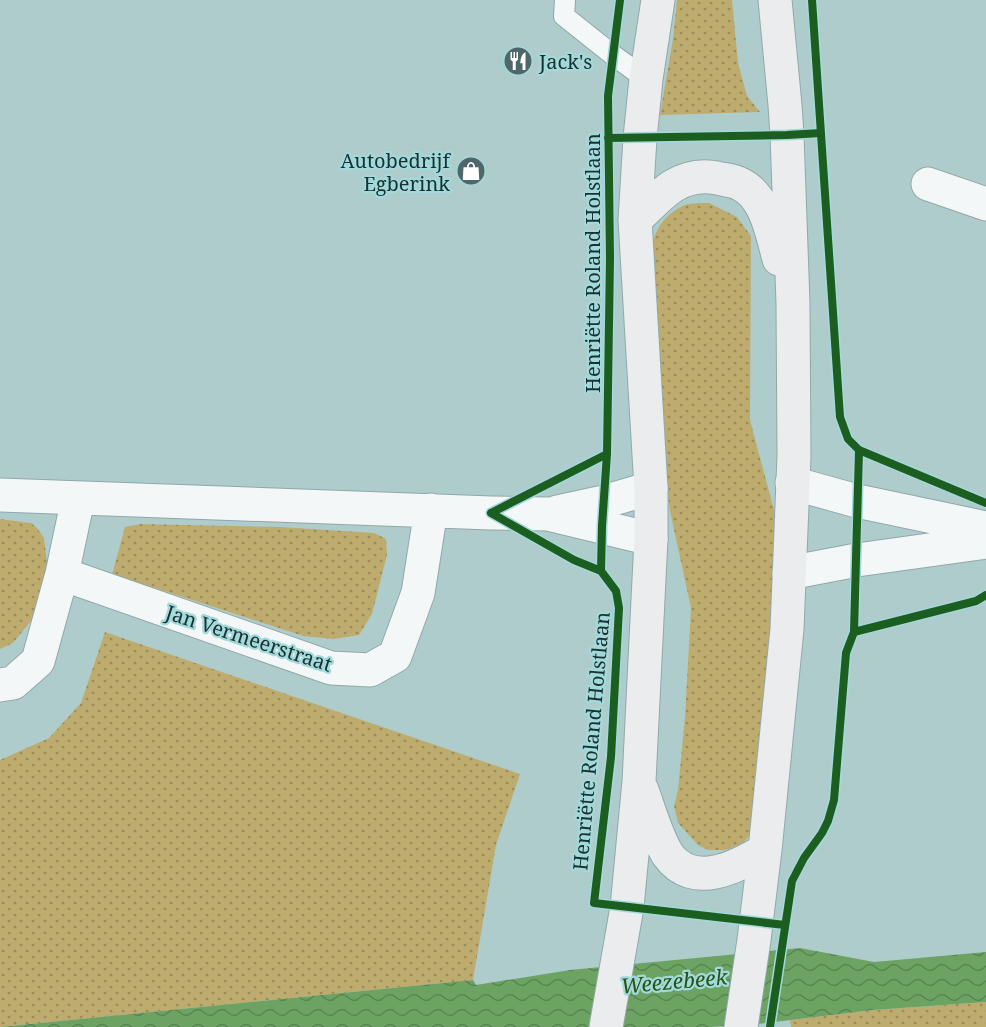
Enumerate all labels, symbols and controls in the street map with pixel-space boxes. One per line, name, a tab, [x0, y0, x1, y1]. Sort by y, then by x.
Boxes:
restaurant icon: Jack's	[502, 45, 534, 77]
place label: Jack's	[538, 48, 592, 75]
street label: Henriëtte Roland Holstlaan	[579, 133, 606, 393]
place label: Autobedrijf Egberink	[341, 147, 452, 197]
shop icon: Autobedrijf Egberink	[455, 155, 487, 187]
street label: Jan Vermeerstraat	[161, 598, 336, 678]
street label: Henriëtte Roland Holstlaan	[566, 610, 616, 872]
water label: Weezebeek	[620, 962, 730, 1000]

